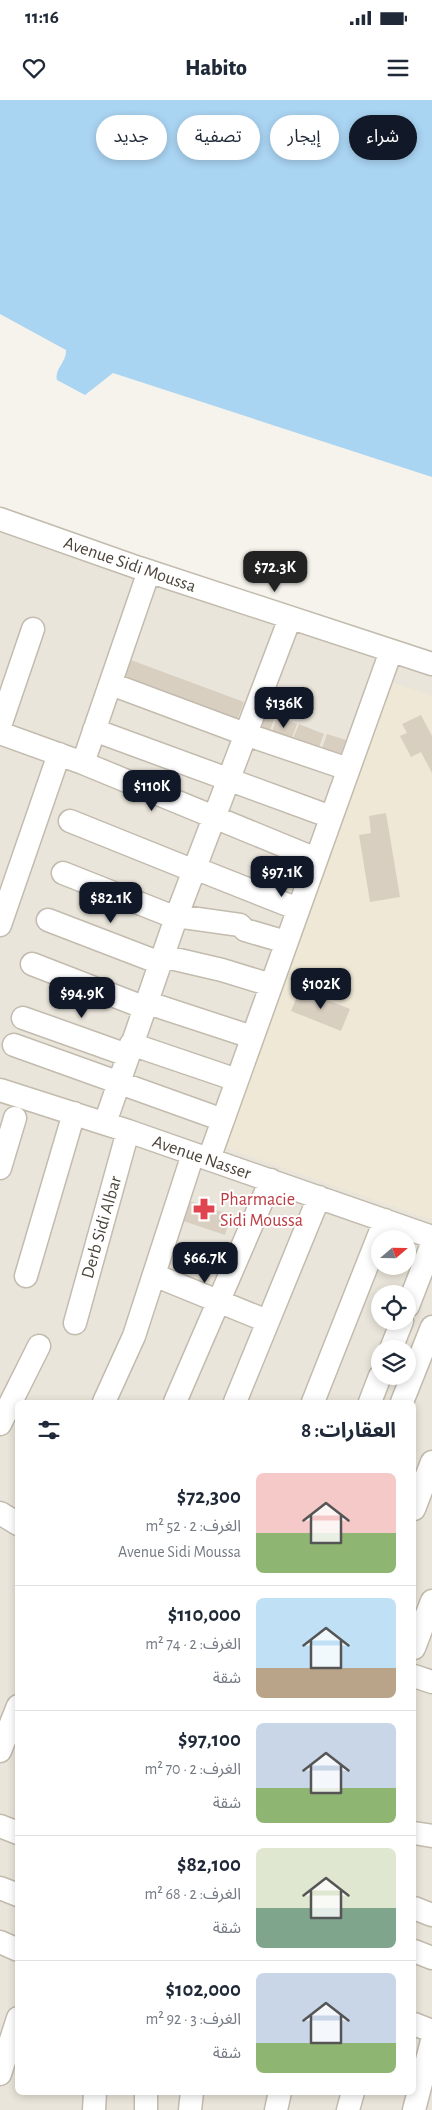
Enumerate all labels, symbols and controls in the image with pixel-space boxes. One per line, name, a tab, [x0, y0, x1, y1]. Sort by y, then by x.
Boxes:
text: 11:16	[25, 8, 59, 27]
icon: heart	[20, 54, 48, 82]
icon: menu	[384, 54, 412, 82]
text: Habito	[185, 57, 247, 79]
chip: جديد	[96, 115, 167, 160]
chip: تصفية	[177, 115, 260, 160]
chip: إيجار	[270, 115, 339, 160]
chip: شراء	[349, 115, 417, 160]
street label: Avenue Sidi Moussa	[61, 534, 198, 596]
pin: $72.3K	[234, 550, 316, 593]
text: $72.3K	[254, 559, 296, 575]
pin: $136K	[249, 686, 319, 729]
text: $136K	[266, 695, 302, 711]
pin: $110K	[117, 770, 187, 812]
text: $110K	[134, 778, 170, 794]
pin: $97.1K	[241, 856, 323, 898]
text: $97.1K	[262, 864, 302, 880]
pin: $82.1K	[70, 882, 152, 924]
text: $82.1K	[90, 890, 132, 906]
pin: $102K	[286, 968, 356, 1010]
pin: $94.9K	[41, 976, 123, 1019]
text: $102K	[302, 976, 340, 992]
text: $94.9K	[60, 985, 104, 1001]
street label: Avenue Nasser	[150, 1133, 254, 1183]
street label: Derb Sidi Albar	[79, 1174, 125, 1280]
place label: Pharmacie Sidi Moussa	[220, 1191, 303, 1230]
pharmacy icon: Pharmacie Sidi Moussa	[191, 1196, 217, 1222]
north arrow	[371, 1230, 416, 1275]
map controls	[371, 1230, 416, 1385]
pin: $66.7K	[164, 1242, 246, 1284]
text: $66.7K	[184, 1250, 226, 1266]
button: locate	[371, 1285, 416, 1330]
button: layers	[371, 1340, 416, 1385]
icon: filters	[35, 1416, 63, 1444]
text: العقارات: 8	[301, 1420, 396, 1441]
text: $72,300	[177, 1486, 241, 1507]
icon: home	[296, 1493, 356, 1553]
text: الغرف: 2 · 52 m²	[146, 1518, 241, 1534]
text: Avenue Sidi Moussa	[118, 1544, 241, 1560]
text: $110,000	[168, 1604, 241, 1625]
icon: home	[296, 1618, 356, 1678]
text: الغرف: 2 · 74 m²	[145, 1636, 241, 1652]
text: شقة	[213, 1670, 241, 1686]
text: $97,100	[178, 1729, 241, 1750]
icon: home	[296, 1743, 356, 1803]
text: الغرف: 2 · 70 m²	[144, 1761, 241, 1777]
text: شقة	[213, 1795, 241, 1811]
text: $82,100	[177, 1854, 241, 1875]
icon: home	[296, 1868, 356, 1928]
text: الغرف: 2 · 68 m²	[144, 1886, 241, 1902]
text: شقة	[213, 1920, 241, 1936]
text: $102,000	[166, 1979, 241, 2000]
icon: home	[296, 1993, 356, 2053]
text: الغرف: 3 · 92 m²	[145, 2011, 241, 2027]
text: شقة	[213, 2045, 241, 2061]

